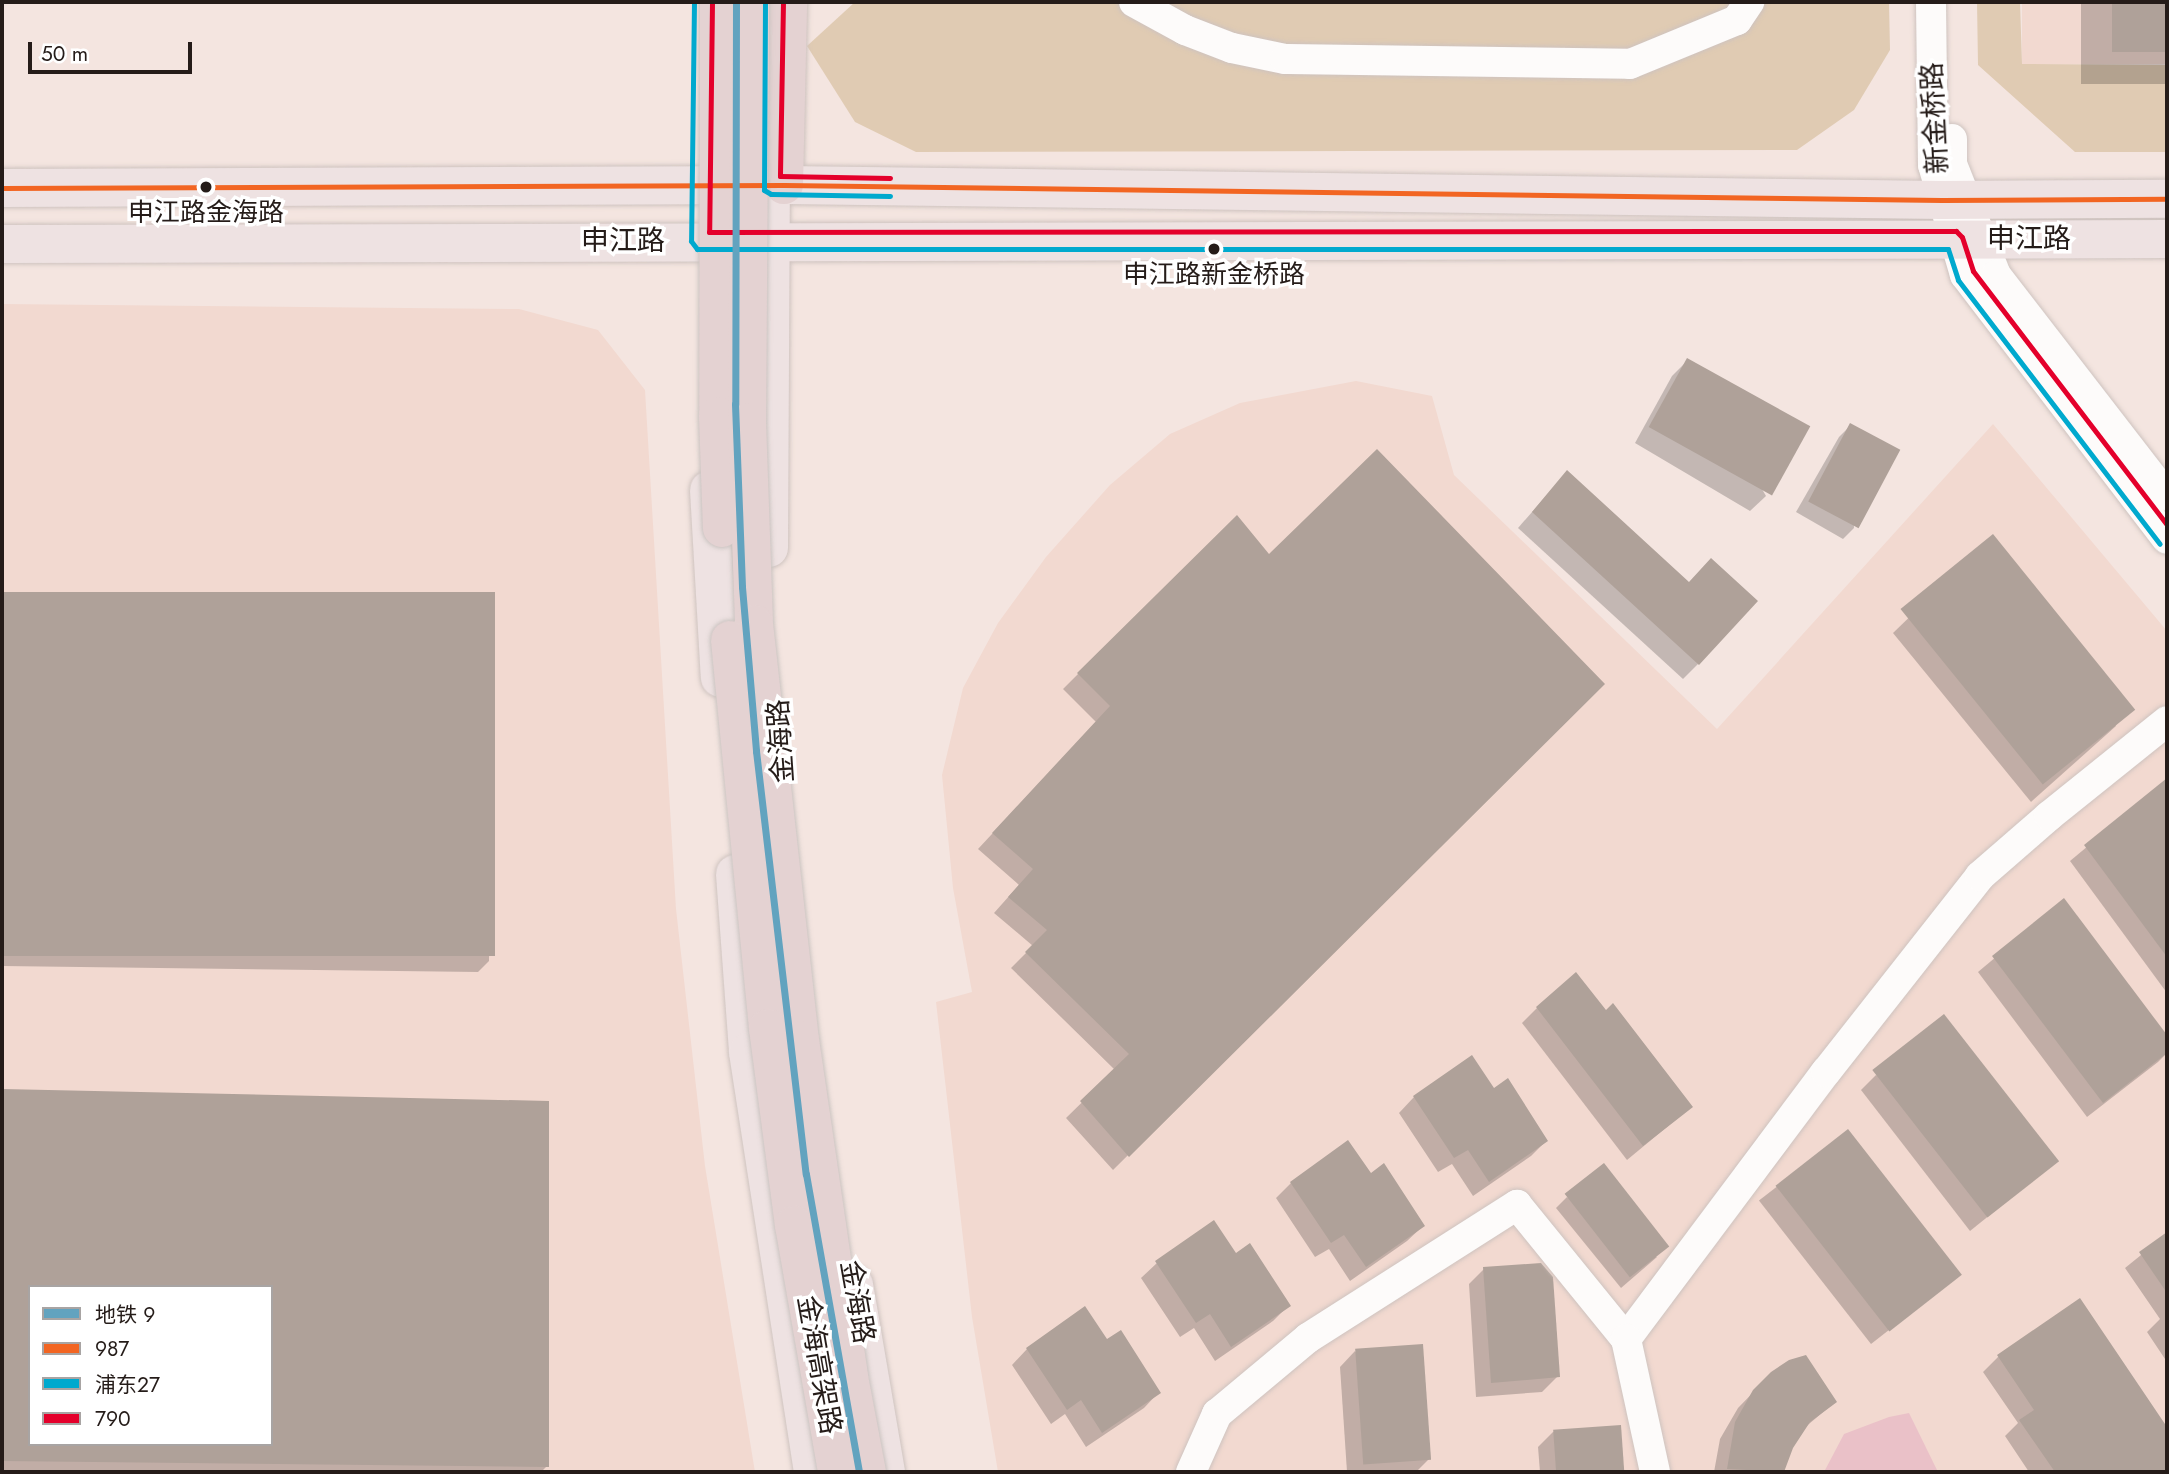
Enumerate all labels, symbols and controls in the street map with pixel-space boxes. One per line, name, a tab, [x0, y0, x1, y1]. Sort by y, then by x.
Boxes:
scale bar	[32, 28, 196, 72]
text: 50 m	[41, 39, 88, 69]
street label: 新金桥路	[1915, 61, 1955, 175]
marker: 申江路金海路	[199, 180, 213, 194]
place label: 申江路金海路	[128, 197, 284, 229]
street label: 申江路	[1987, 222, 2071, 256]
street label: 申江路	[581, 224, 665, 258]
marker: 申江路新金桥路	[1207, 242, 1221, 256]
place label: 申江路新金桥路	[1123, 259, 1305, 291]
street label: 金海路	[761, 698, 801, 784]
street label: 金海路	[833, 1258, 881, 1346]
legend	[28, 1285, 273, 1446]
street label: 金海高架路	[790, 1293, 848, 1437]
text: 地铁 9	[95, 1300, 155, 1330]
text: 987	[95, 1334, 129, 1364]
text: 浦东27	[95, 1370, 160, 1400]
text: 790	[95, 1404, 131, 1434]

